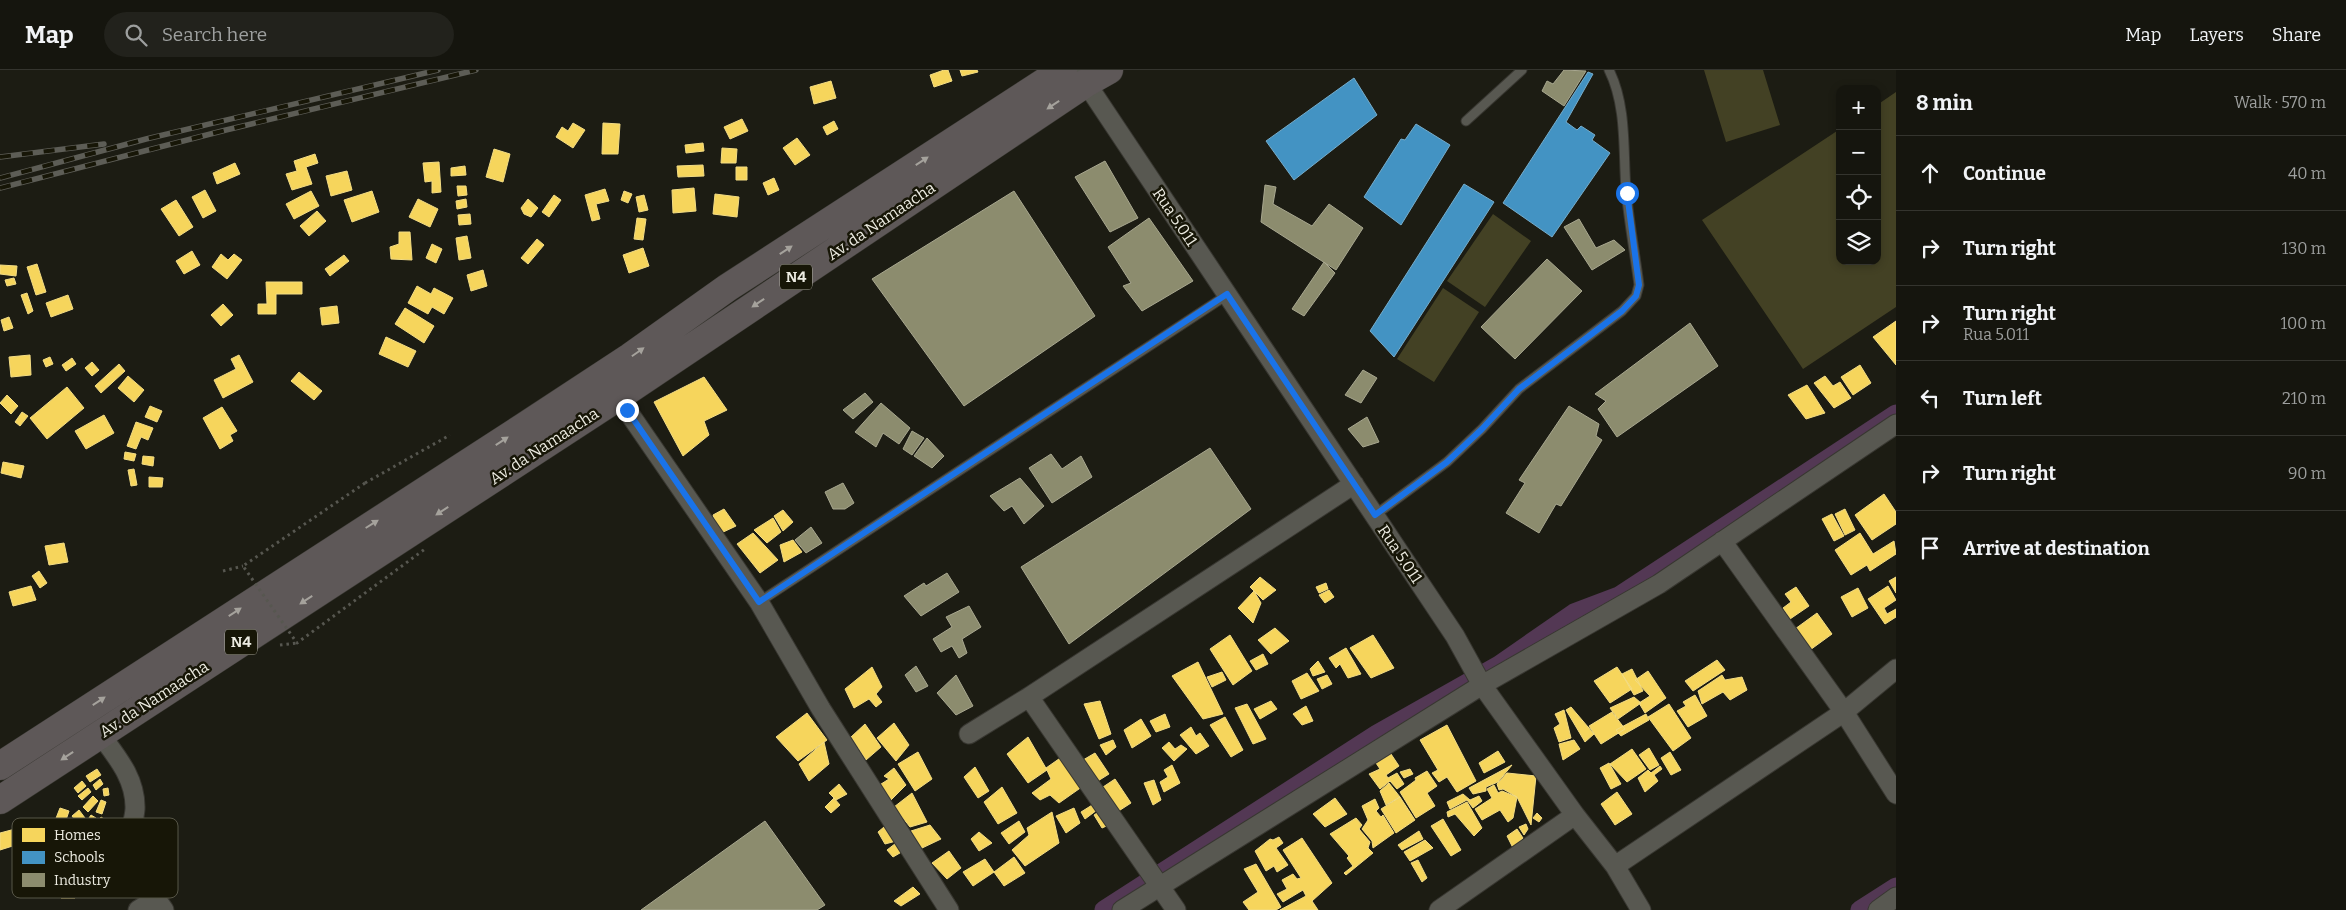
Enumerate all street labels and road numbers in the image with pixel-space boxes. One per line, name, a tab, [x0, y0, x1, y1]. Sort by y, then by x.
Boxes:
street label: Av. da Namaacha	[823, 178, 939, 264]
street label: Rua 5.011	[1149, 184, 1202, 250]
road number: N4	[780, 264, 812, 290]
street label: Av. da Namaacha	[486, 404, 602, 488]
street label: Rua 5.011	[1374, 521, 1427, 587]
road number: N4	[225, 630, 257, 654]
street label: Av. da Namaacha	[96, 657, 212, 741]

